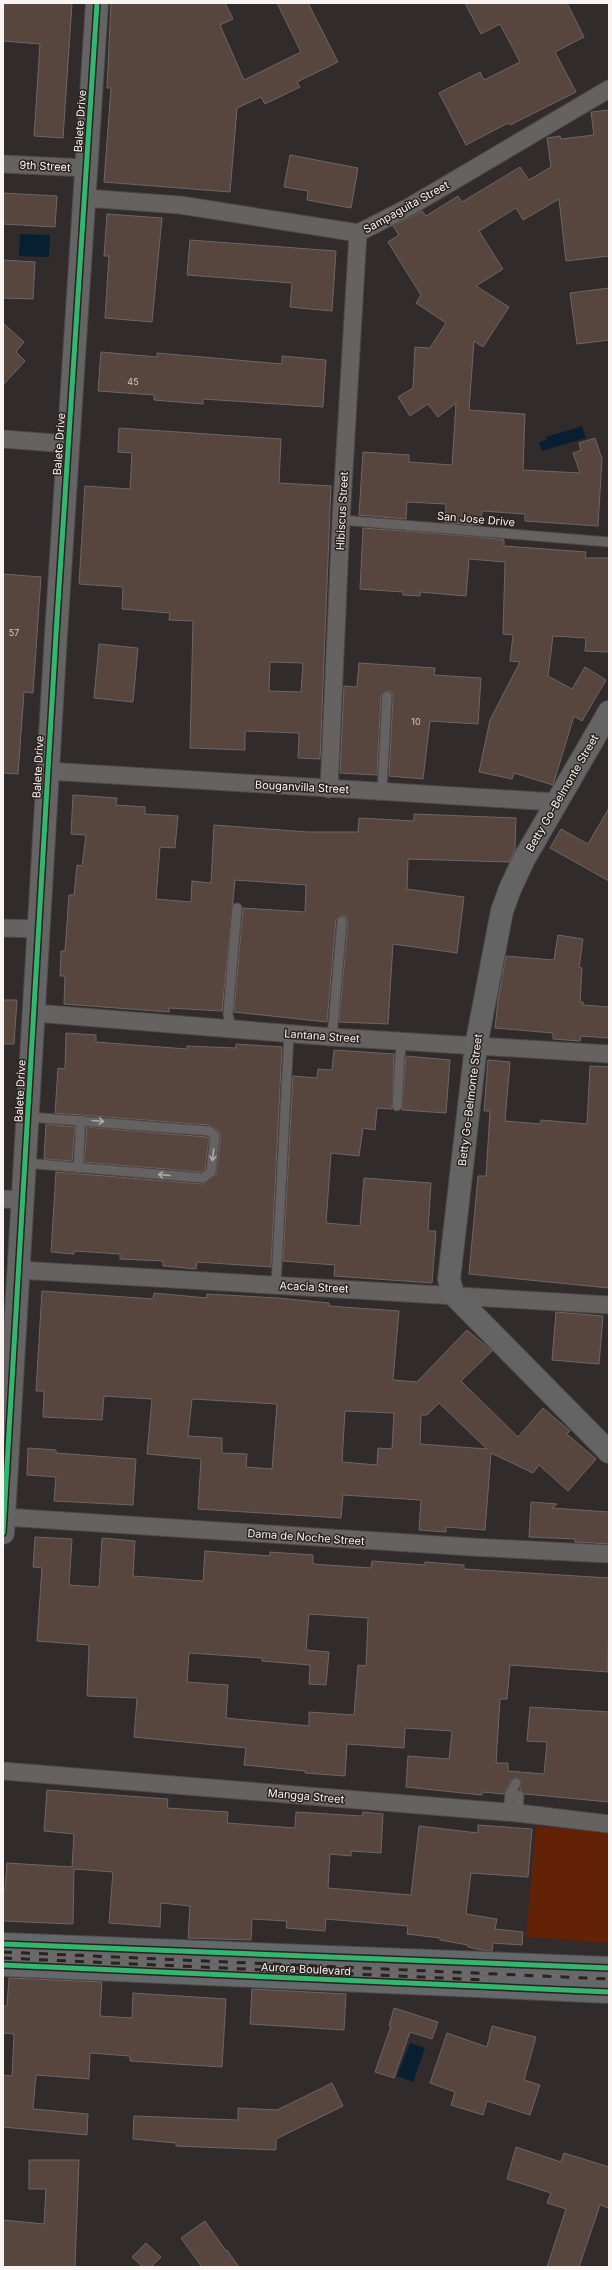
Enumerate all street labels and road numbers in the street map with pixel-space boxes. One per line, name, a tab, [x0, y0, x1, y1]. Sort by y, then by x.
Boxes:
street label: Balete Drive	[71, 89, 89, 153]
street label: 9th Street	[19, 158, 71, 174]
street label: Sampaguita Street	[361, 177, 452, 236]
street label: Balete Drive	[50, 412, 68, 476]
street label: Hibiscus Street	[333, 471, 351, 551]
street label: San Jose Drive	[436, 509, 516, 529]
street label: Betty Go-Belmonte Street	[523, 732, 601, 854]
street label: Balete Drive	[29, 735, 47, 799]
street label: Bouganvilla Street	[255, 778, 350, 796]
street label: Lantana Street	[284, 1026, 361, 1046]
street label: Betty Go-Belmonte Street	[455, 1033, 485, 1167]
street label: Balete Drive	[11, 1059, 29, 1123]
street label: Acacia Street	[279, 1278, 349, 1296]
street label: Dama de Noche Street	[247, 1526, 365, 1548]
street label: Mangga Street	[267, 1786, 345, 1806]
street label: Aurora Boulevard	[261, 1960, 351, 1978]

